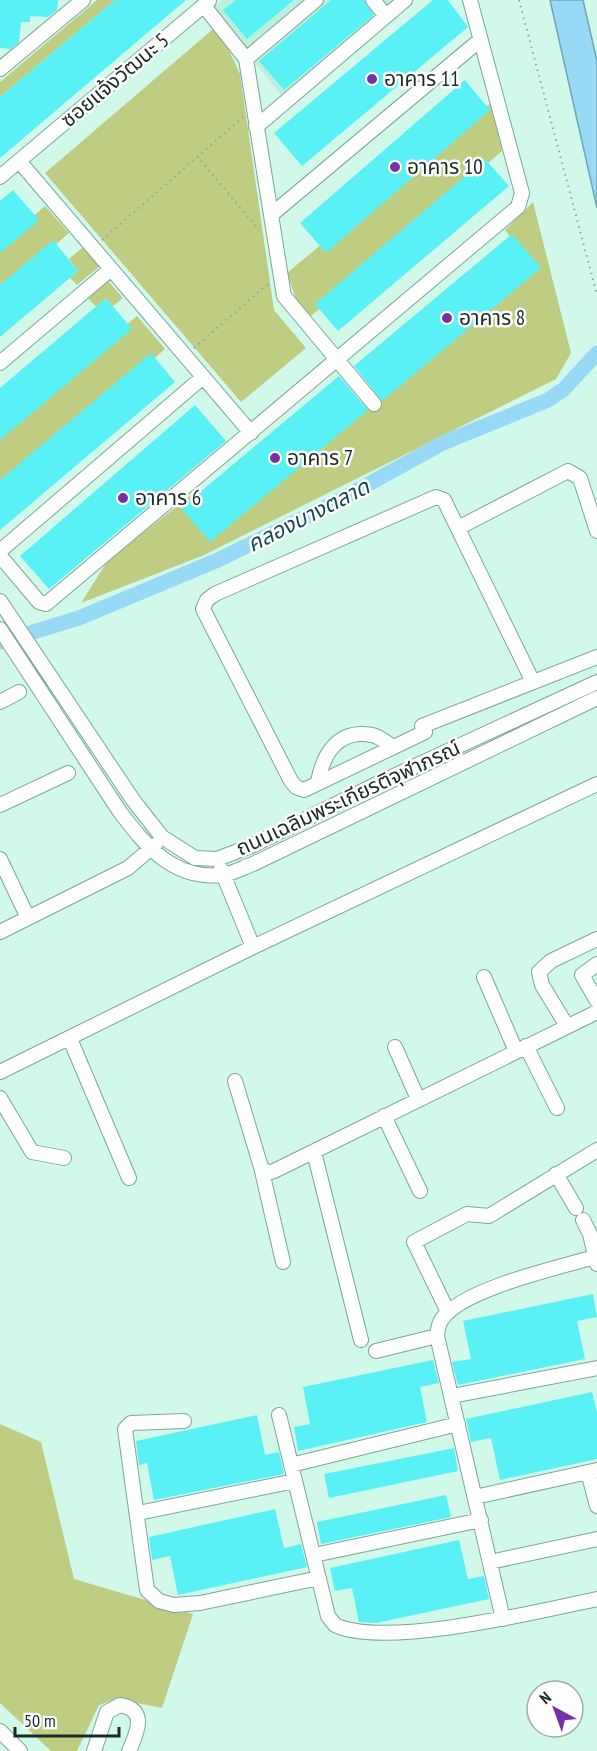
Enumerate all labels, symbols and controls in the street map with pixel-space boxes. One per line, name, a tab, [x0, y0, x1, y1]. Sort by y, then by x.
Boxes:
street label: ซอยแจ้งวัฒนะ 5	[55, 26, 174, 133]
place label: อาคาร 11	[384, 65, 460, 92]
marker: อาคาร 11	[365, 72, 379, 86]
place label: อาคาร 10	[407, 153, 483, 180]
marker: อาคาร 10	[388, 160, 402, 174]
place label: อาคาร 8	[459, 304, 525, 331]
marker: อาคาร 8	[440, 311, 454, 325]
place label: อาคาร 7	[287, 444, 353, 471]
marker: อาคาร 7	[268, 451, 282, 465]
water label: คลองบางตลาด	[242, 472, 375, 558]
place label: อาคาร 6	[135, 484, 201, 511]
marker: อาคาร 6	[116, 491, 130, 505]
street label: ถนนเฉลิมพระเกียรติจุฬาภรณ์	[231, 734, 464, 861]
north arrow	[525, 1679, 585, 1739]
text: N	[535, 1687, 555, 1708]
scale bar	[15, 1700, 118, 1738]
text: 50 m	[24, 1709, 56, 1732]

